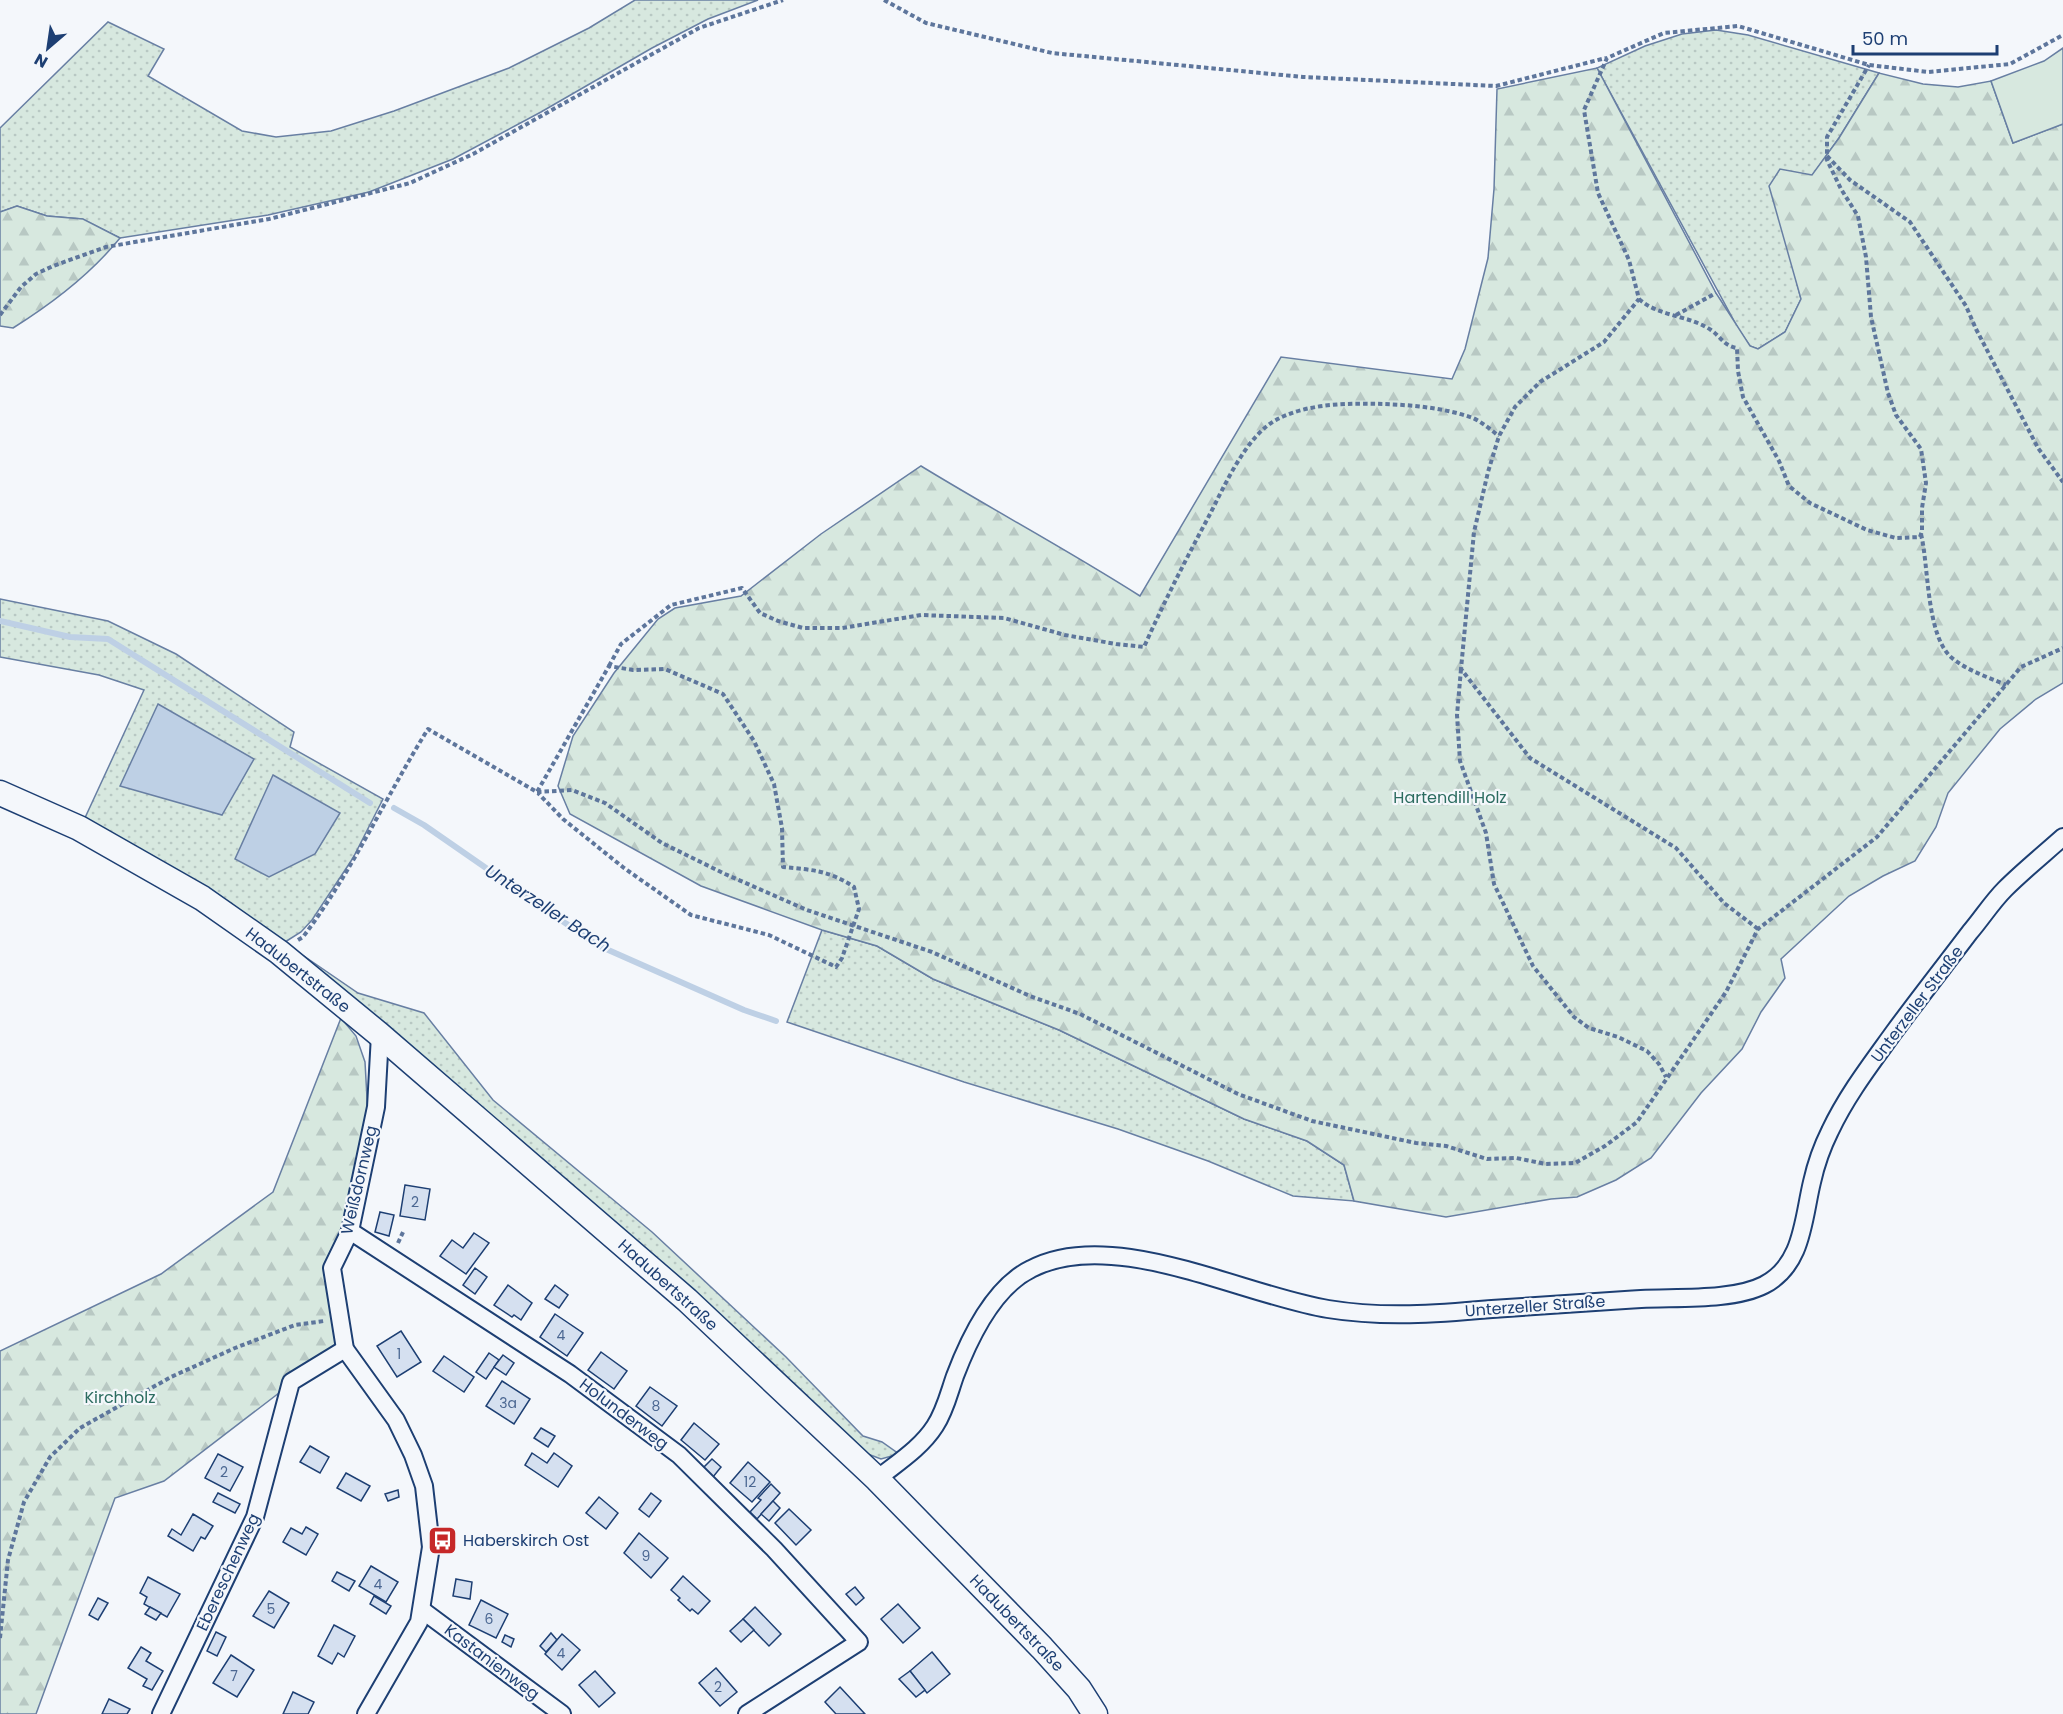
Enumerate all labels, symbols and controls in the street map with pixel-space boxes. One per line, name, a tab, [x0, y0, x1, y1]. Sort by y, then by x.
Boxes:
north arrow	[18, 18, 78, 78]
scale bar	[1853, 18, 1997, 56]
text: 50 m	[1862, 26, 1908, 51]
text: N	[30, 48, 52, 74]
park label: Hartendill Holz	[1393, 786, 1507, 809]
water label: Unterzeller Bach	[480, 858, 616, 958]
street label: Hadubertstraße	[241, 922, 355, 1018]
street label: Unterzeller Straße	[1865, 941, 1969, 1067]
street label: Weißdornweg	[335, 1123, 383, 1237]
house number: 2	[411, 1192, 419, 1212]
street label: Hadubertstraße	[613, 1234, 723, 1336]
street label: Unterzeller Straße	[1464, 1290, 1606, 1322]
house number: 4	[557, 1325, 566, 1345]
house number: 1	[397, 1344, 401, 1364]
street label: Holunderweg	[575, 1373, 673, 1455]
park label: Kirchholz	[84, 1386, 156, 1409]
house number: 3a	[499, 1393, 517, 1413]
house number: 8	[652, 1396, 661, 1416]
house number: 2	[220, 1462, 228, 1482]
house number: 12	[744, 1472, 756, 1492]
street label: Ebereschenweg	[191, 1510, 265, 1634]
bus stop icon: Haberskirch Ost	[426, 1524, 458, 1556]
place label: Haberskirch Ost	[463, 1529, 589, 1552]
house number: 9	[642, 1546, 650, 1566]
street label: Hadubertstraße	[965, 1569, 1070, 1677]
house number: 4	[374, 1574, 383, 1594]
house number: 5	[267, 1599, 275, 1619]
house number: 6	[485, 1609, 494, 1629]
street label: Kastanienweg	[440, 1619, 544, 1705]
house number: 4	[557, 1643, 566, 1663]
house number: 7	[230, 1666, 238, 1686]
house number: 2	[714, 1677, 722, 1697]

